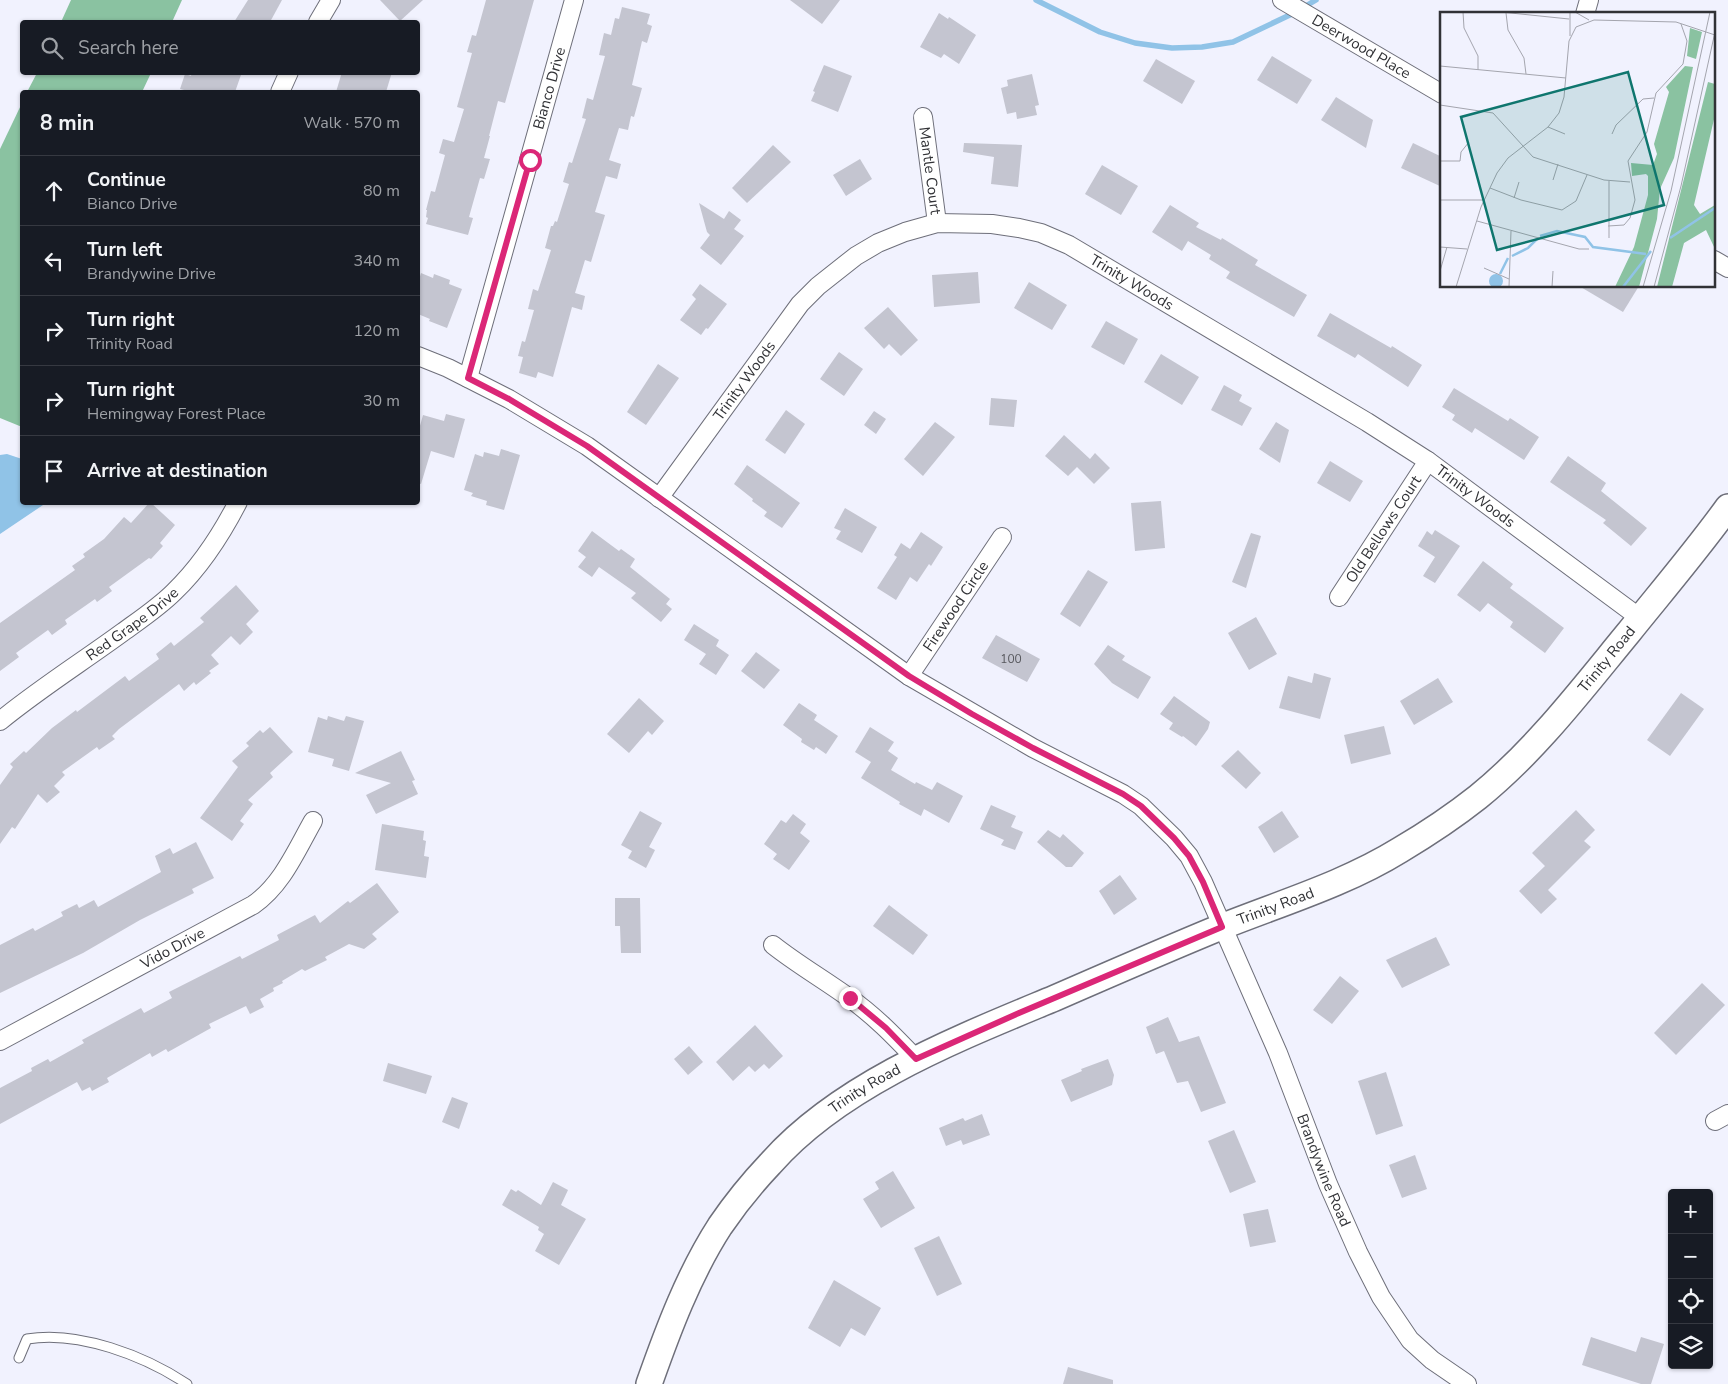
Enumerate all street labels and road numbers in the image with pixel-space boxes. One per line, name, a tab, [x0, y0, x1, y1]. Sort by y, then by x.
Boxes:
street label: Deerwood Place	[1308, 10, 1414, 83]
street label: Bianco Drive	[528, 45, 570, 132]
street label: Mantle Court	[914, 126, 946, 216]
street label: Trinity Woods	[1086, 250, 1177, 315]
street label: Trinity Woods	[709, 337, 780, 425]
street label: Trinity Woods	[1432, 460, 1519, 532]
street label: Old Bellows Court	[1341, 471, 1426, 587]
street label: Firewood Circle	[918, 557, 993, 655]
street label: Red Grape Drive	[82, 583, 183, 665]
street label: Trinity Road	[1574, 622, 1640, 697]
street label: Trinity Road	[1234, 883, 1317, 930]
street label: Vido Drive	[136, 923, 208, 974]
street label: Trinity Road	[825, 1059, 904, 1118]
street label: Brandywine Road	[1292, 1111, 1356, 1230]

